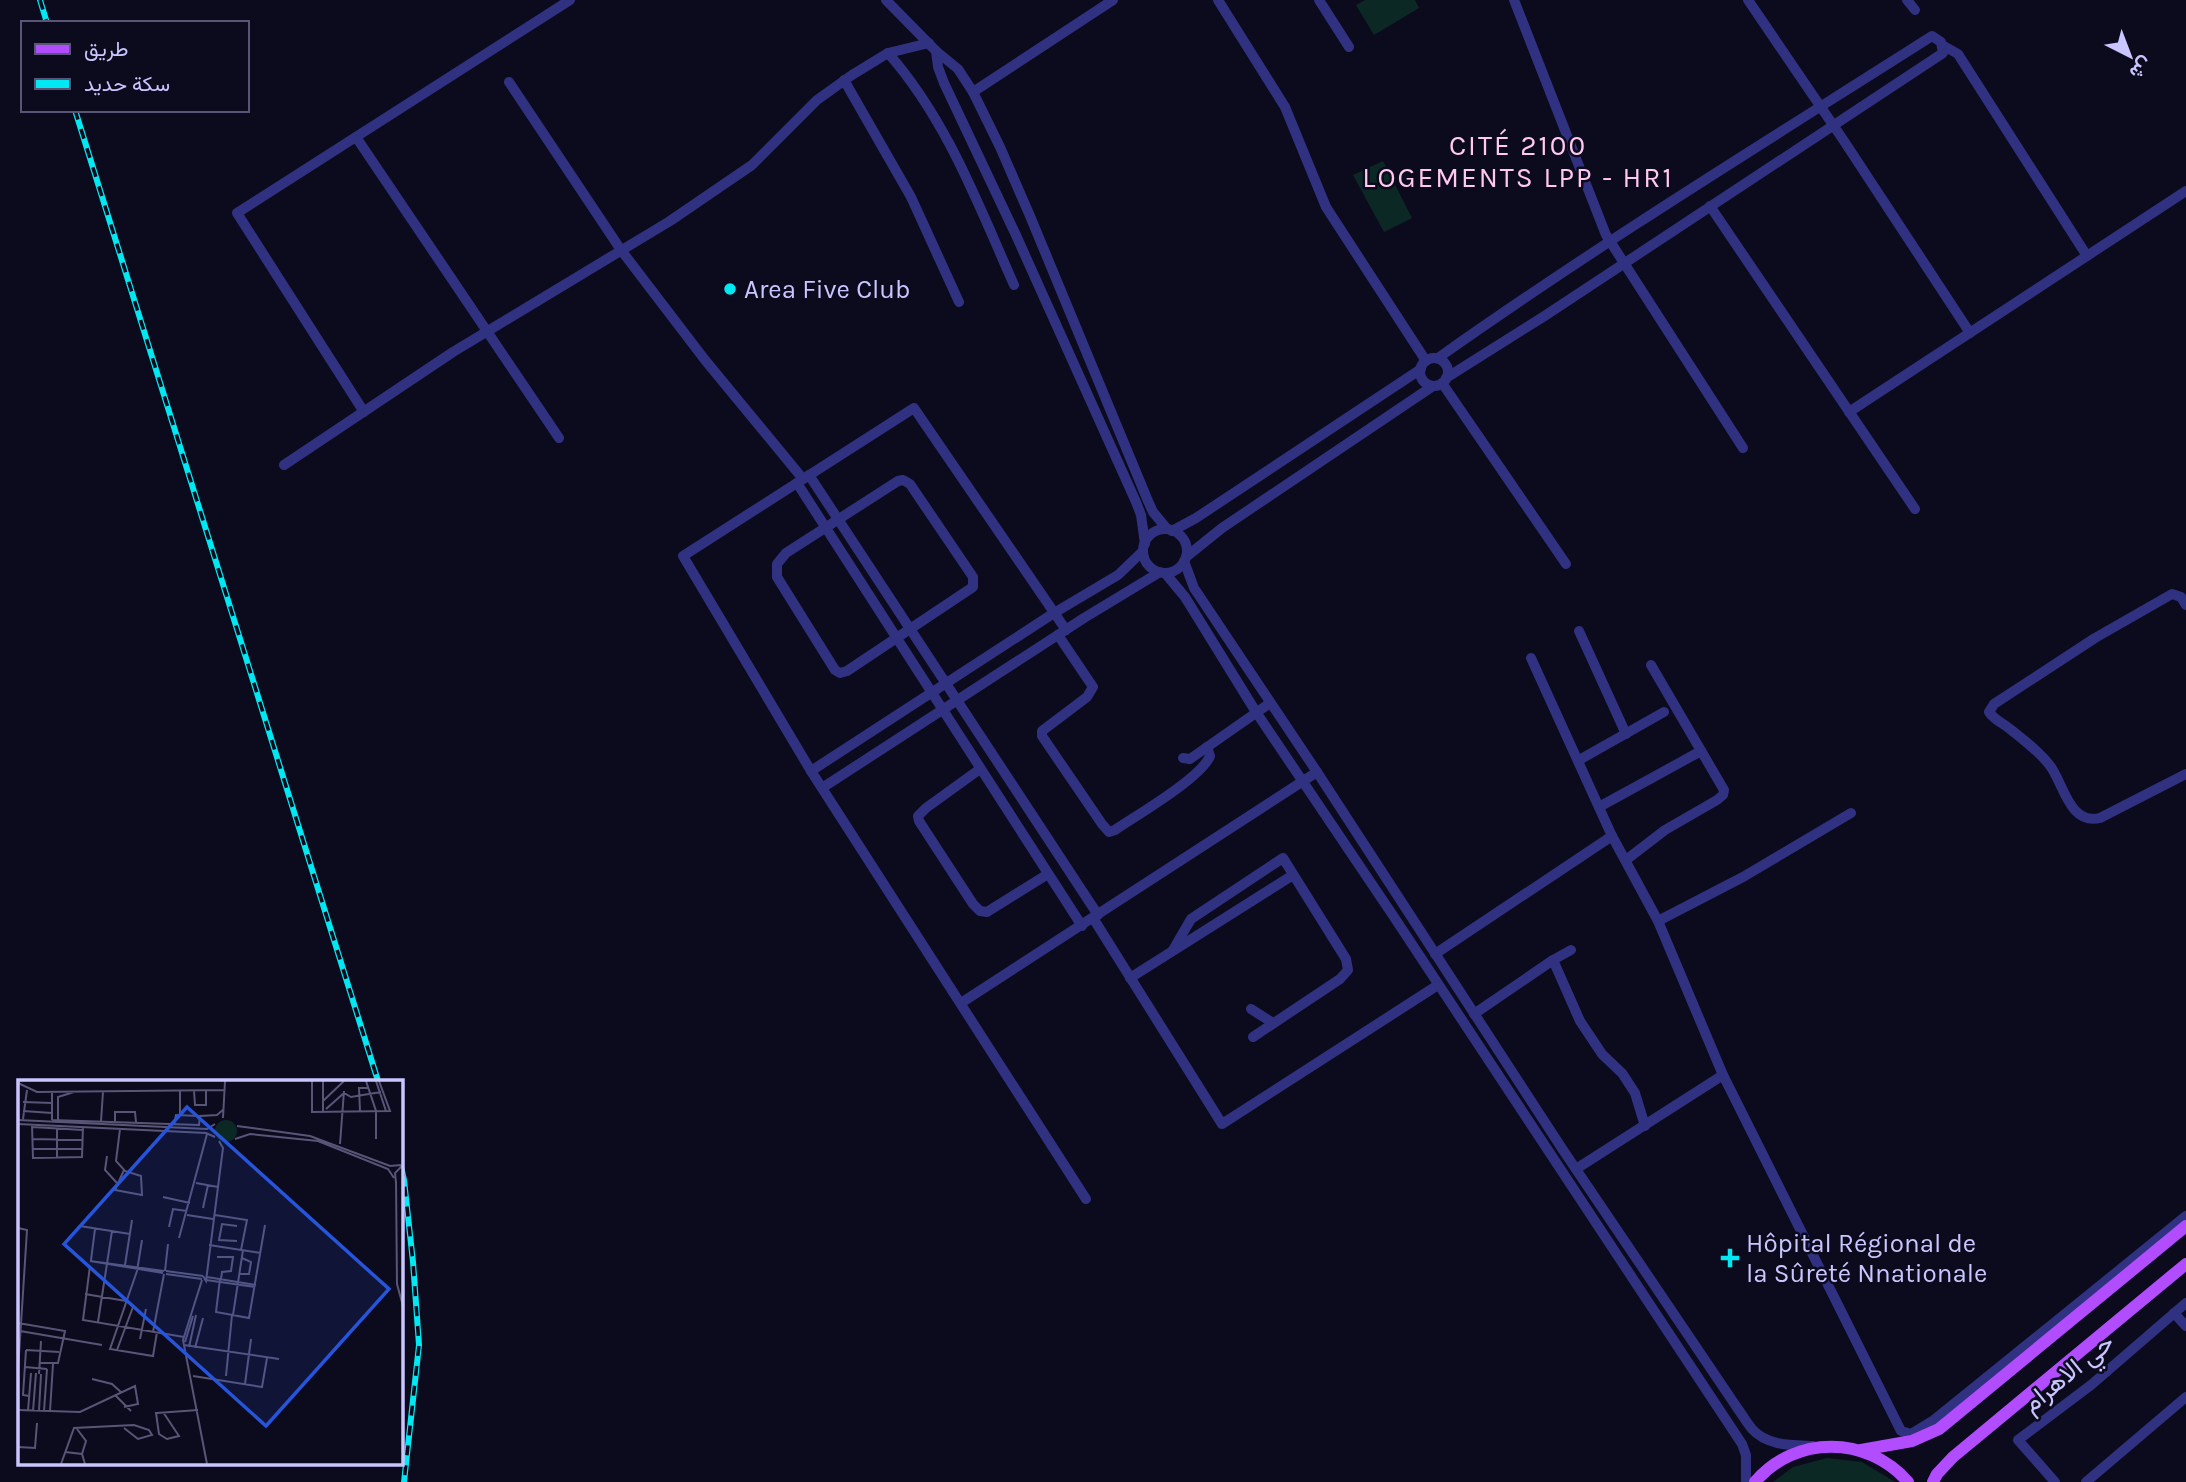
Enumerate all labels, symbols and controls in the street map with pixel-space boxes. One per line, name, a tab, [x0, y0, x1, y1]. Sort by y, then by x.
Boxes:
legend	[21, 21, 248, 112]
north arrow	[2095, 21, 2165, 91]
text: طريق	[84, 37, 129, 62]
text: ش	[2125, 52, 2157, 84]
text: سكة حديد	[84, 72, 170, 96]
district label: CITÉ 2100 LOGEMENTS LPP - HR1	[1362, 128, 1674, 194]
place label: Area Five Club	[744, 274, 911, 305]
marker: Area Five Club	[722, 281, 738, 297]
inset map	[18, 1080, 402, 1464]
place label: Hôpital Régional de la Sûreté Nnationale	[1746, 1228, 1987, 1289]
marker: Hôpital Régional de la Sûreté Nnationale	[1720, 1248, 1740, 1268]
street label: حي الاهرام	[2016, 1327, 2123, 1423]

